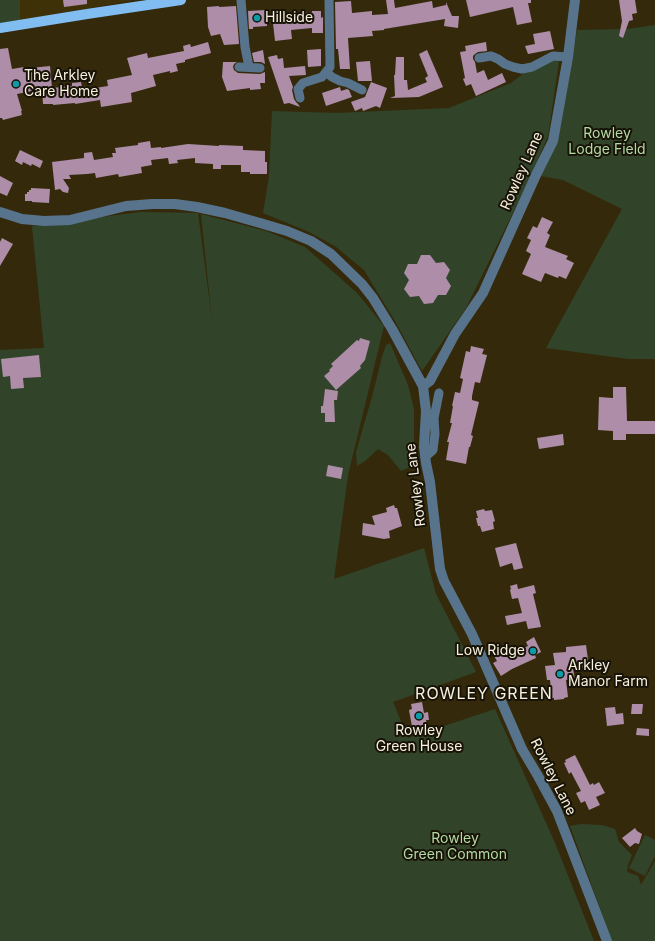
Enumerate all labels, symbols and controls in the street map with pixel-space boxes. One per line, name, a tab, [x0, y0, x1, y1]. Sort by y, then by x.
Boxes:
place label: Hillside	[265, 10, 313, 26]
marker: Hillside	[252, 13, 262, 23]
place label: The Arkley Care Home	[24, 68, 98, 100]
marker: The Arkley Care Home	[11, 79, 21, 89]
park label: Rowley Lodge Field	[568, 126, 646, 158]
street label: Rowley Lane	[497, 129, 547, 213]
street label: Rowley Lane	[403, 442, 429, 528]
place label: Low Ridge	[456, 643, 525, 659]
marker: Low Ridge	[528, 646, 538, 656]
place label: Arkley Manor Farm	[568, 658, 648, 690]
marker: Arkley Manor Farm	[555, 669, 565, 679]
district label: ROWLEY GREEN	[415, 684, 553, 704]
marker: Rowley Green House	[414, 711, 424, 721]
place label: Rowley Green House	[376, 723, 462, 756]
street label: Rowley Lane	[527, 736, 579, 818]
park label: Rowley Green Common	[403, 831, 507, 864]

